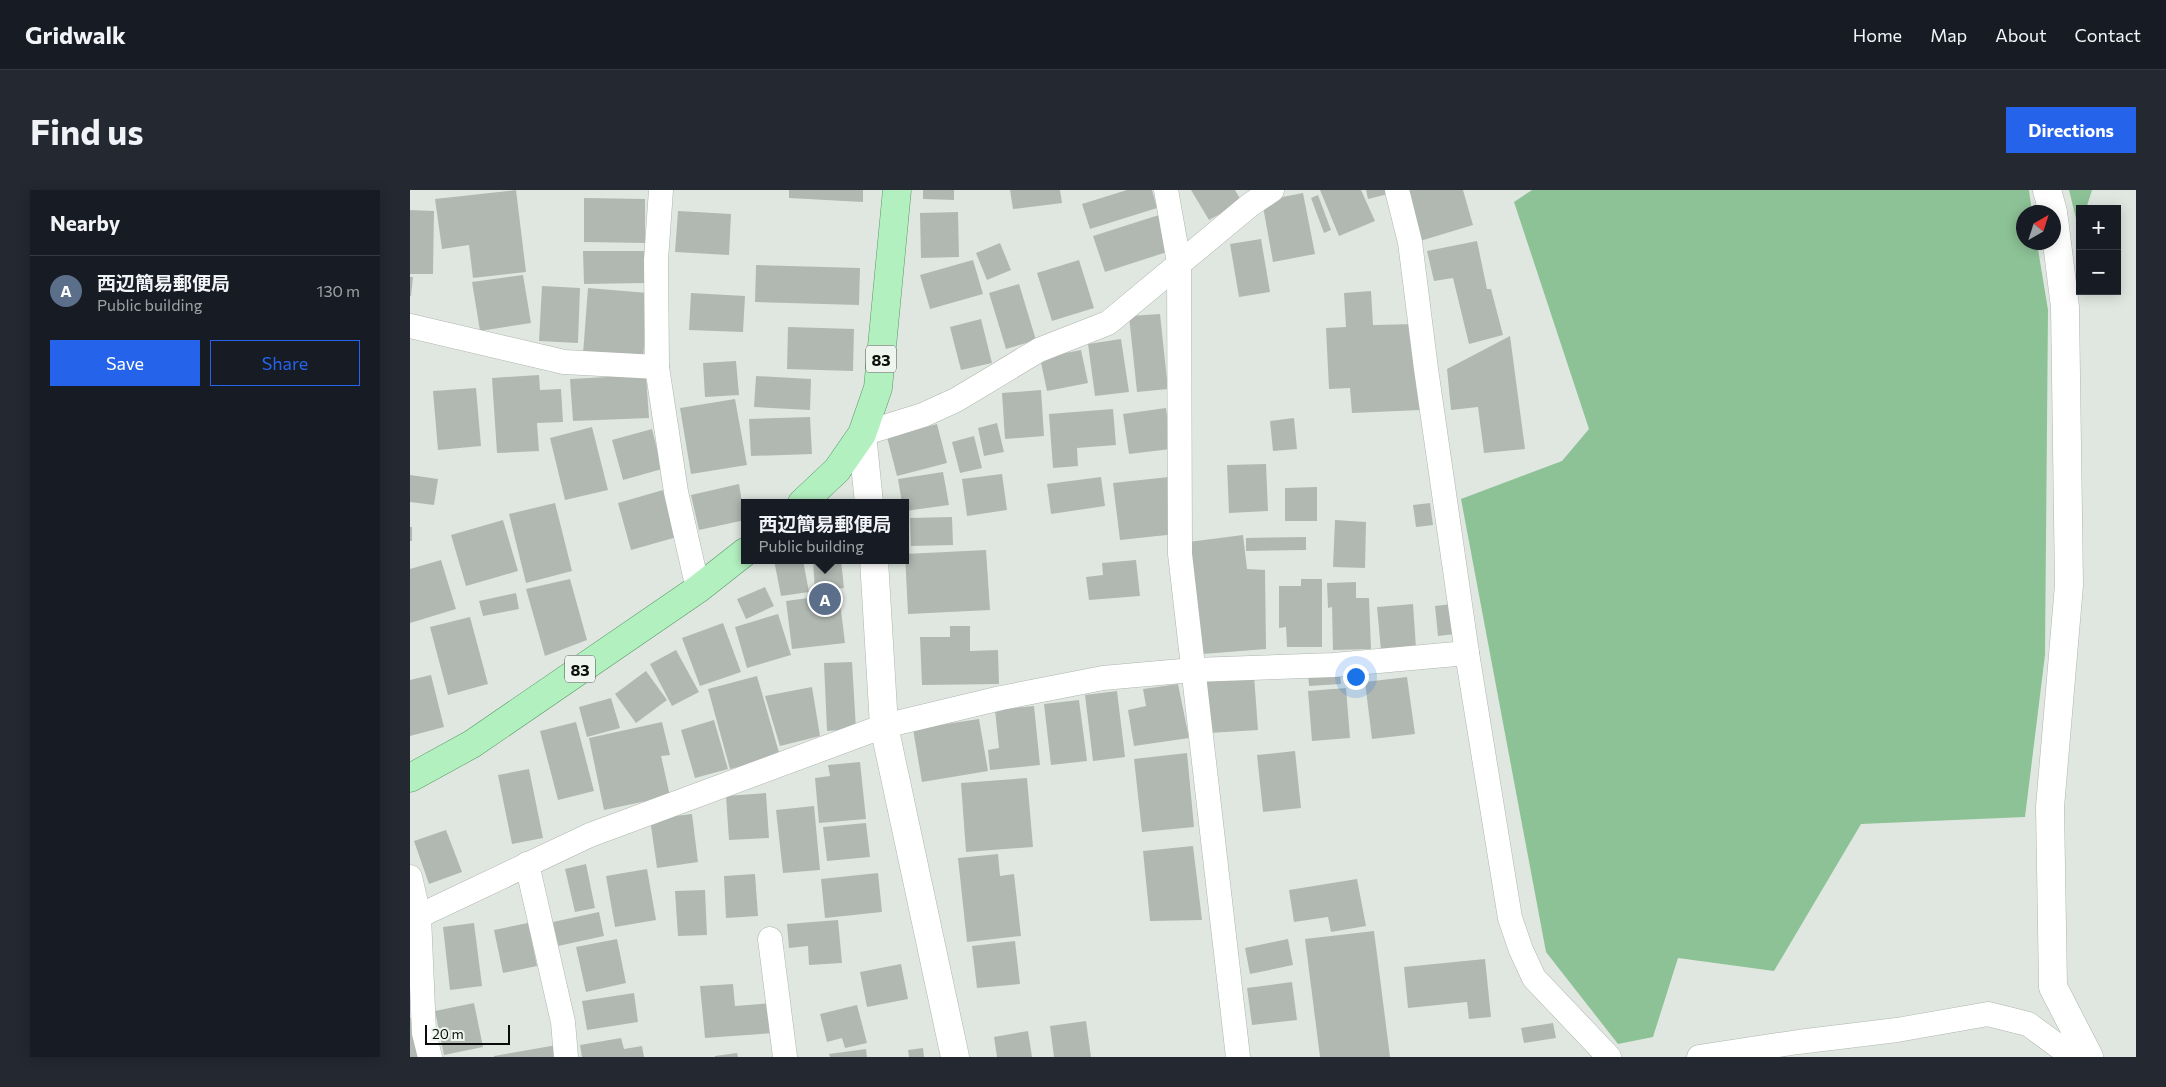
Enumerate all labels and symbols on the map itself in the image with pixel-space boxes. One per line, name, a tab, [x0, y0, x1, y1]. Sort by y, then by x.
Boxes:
north arrow	[2016, 205, 2061, 250]
road number: 83	[866, 346, 896, 372]
pin: A	[809, 580, 841, 618]
road number: 83	[565, 656, 595, 682]
your location	[1343, 664, 1369, 690]
scale bar	[425, 1022, 510, 1045]

